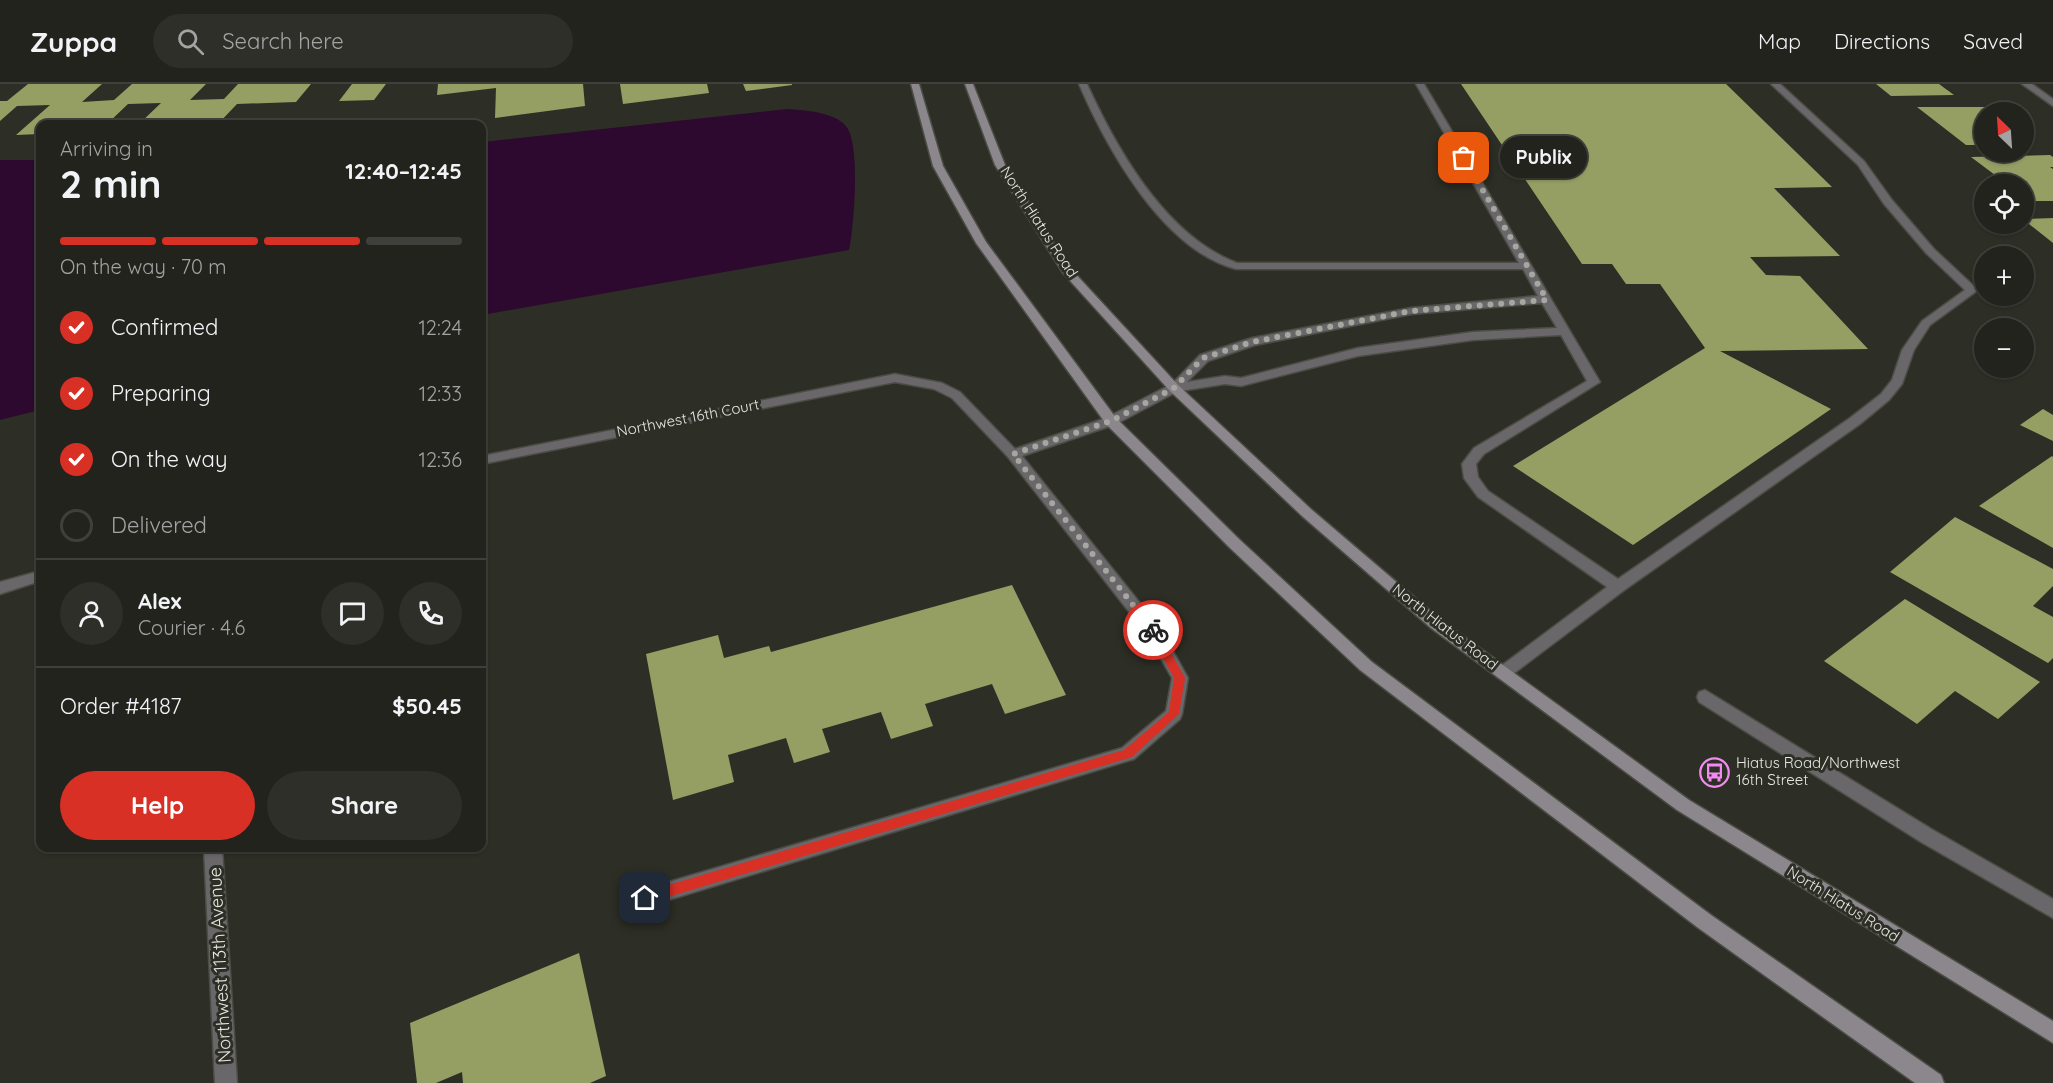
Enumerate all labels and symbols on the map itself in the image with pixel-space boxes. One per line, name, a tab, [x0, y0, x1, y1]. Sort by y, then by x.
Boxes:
north arrow	[1974, 102, 2034, 162]
pin	[1438, 132, 1489, 183]
callout: Publix	[1500, 137, 1587, 179]
street label: North Hiatus Road	[996, 163, 1082, 281]
street label: Northwest 16th Court	[615, 394, 761, 441]
street label: North Hiatus Road	[1389, 580, 1502, 674]
courier	[1123, 600, 1183, 660]
place label: Hiatus Road/Northwest 16th Street	[1736, 753, 1900, 789]
bus stop icon: Hiatus Road/Northwest 16th Street	[1699, 756, 1731, 788]
street label: North Hiatus Road	[1784, 861, 1903, 946]
street label: Northwest 113th Avenue	[203, 867, 236, 1063]
pin	[619, 872, 670, 923]

